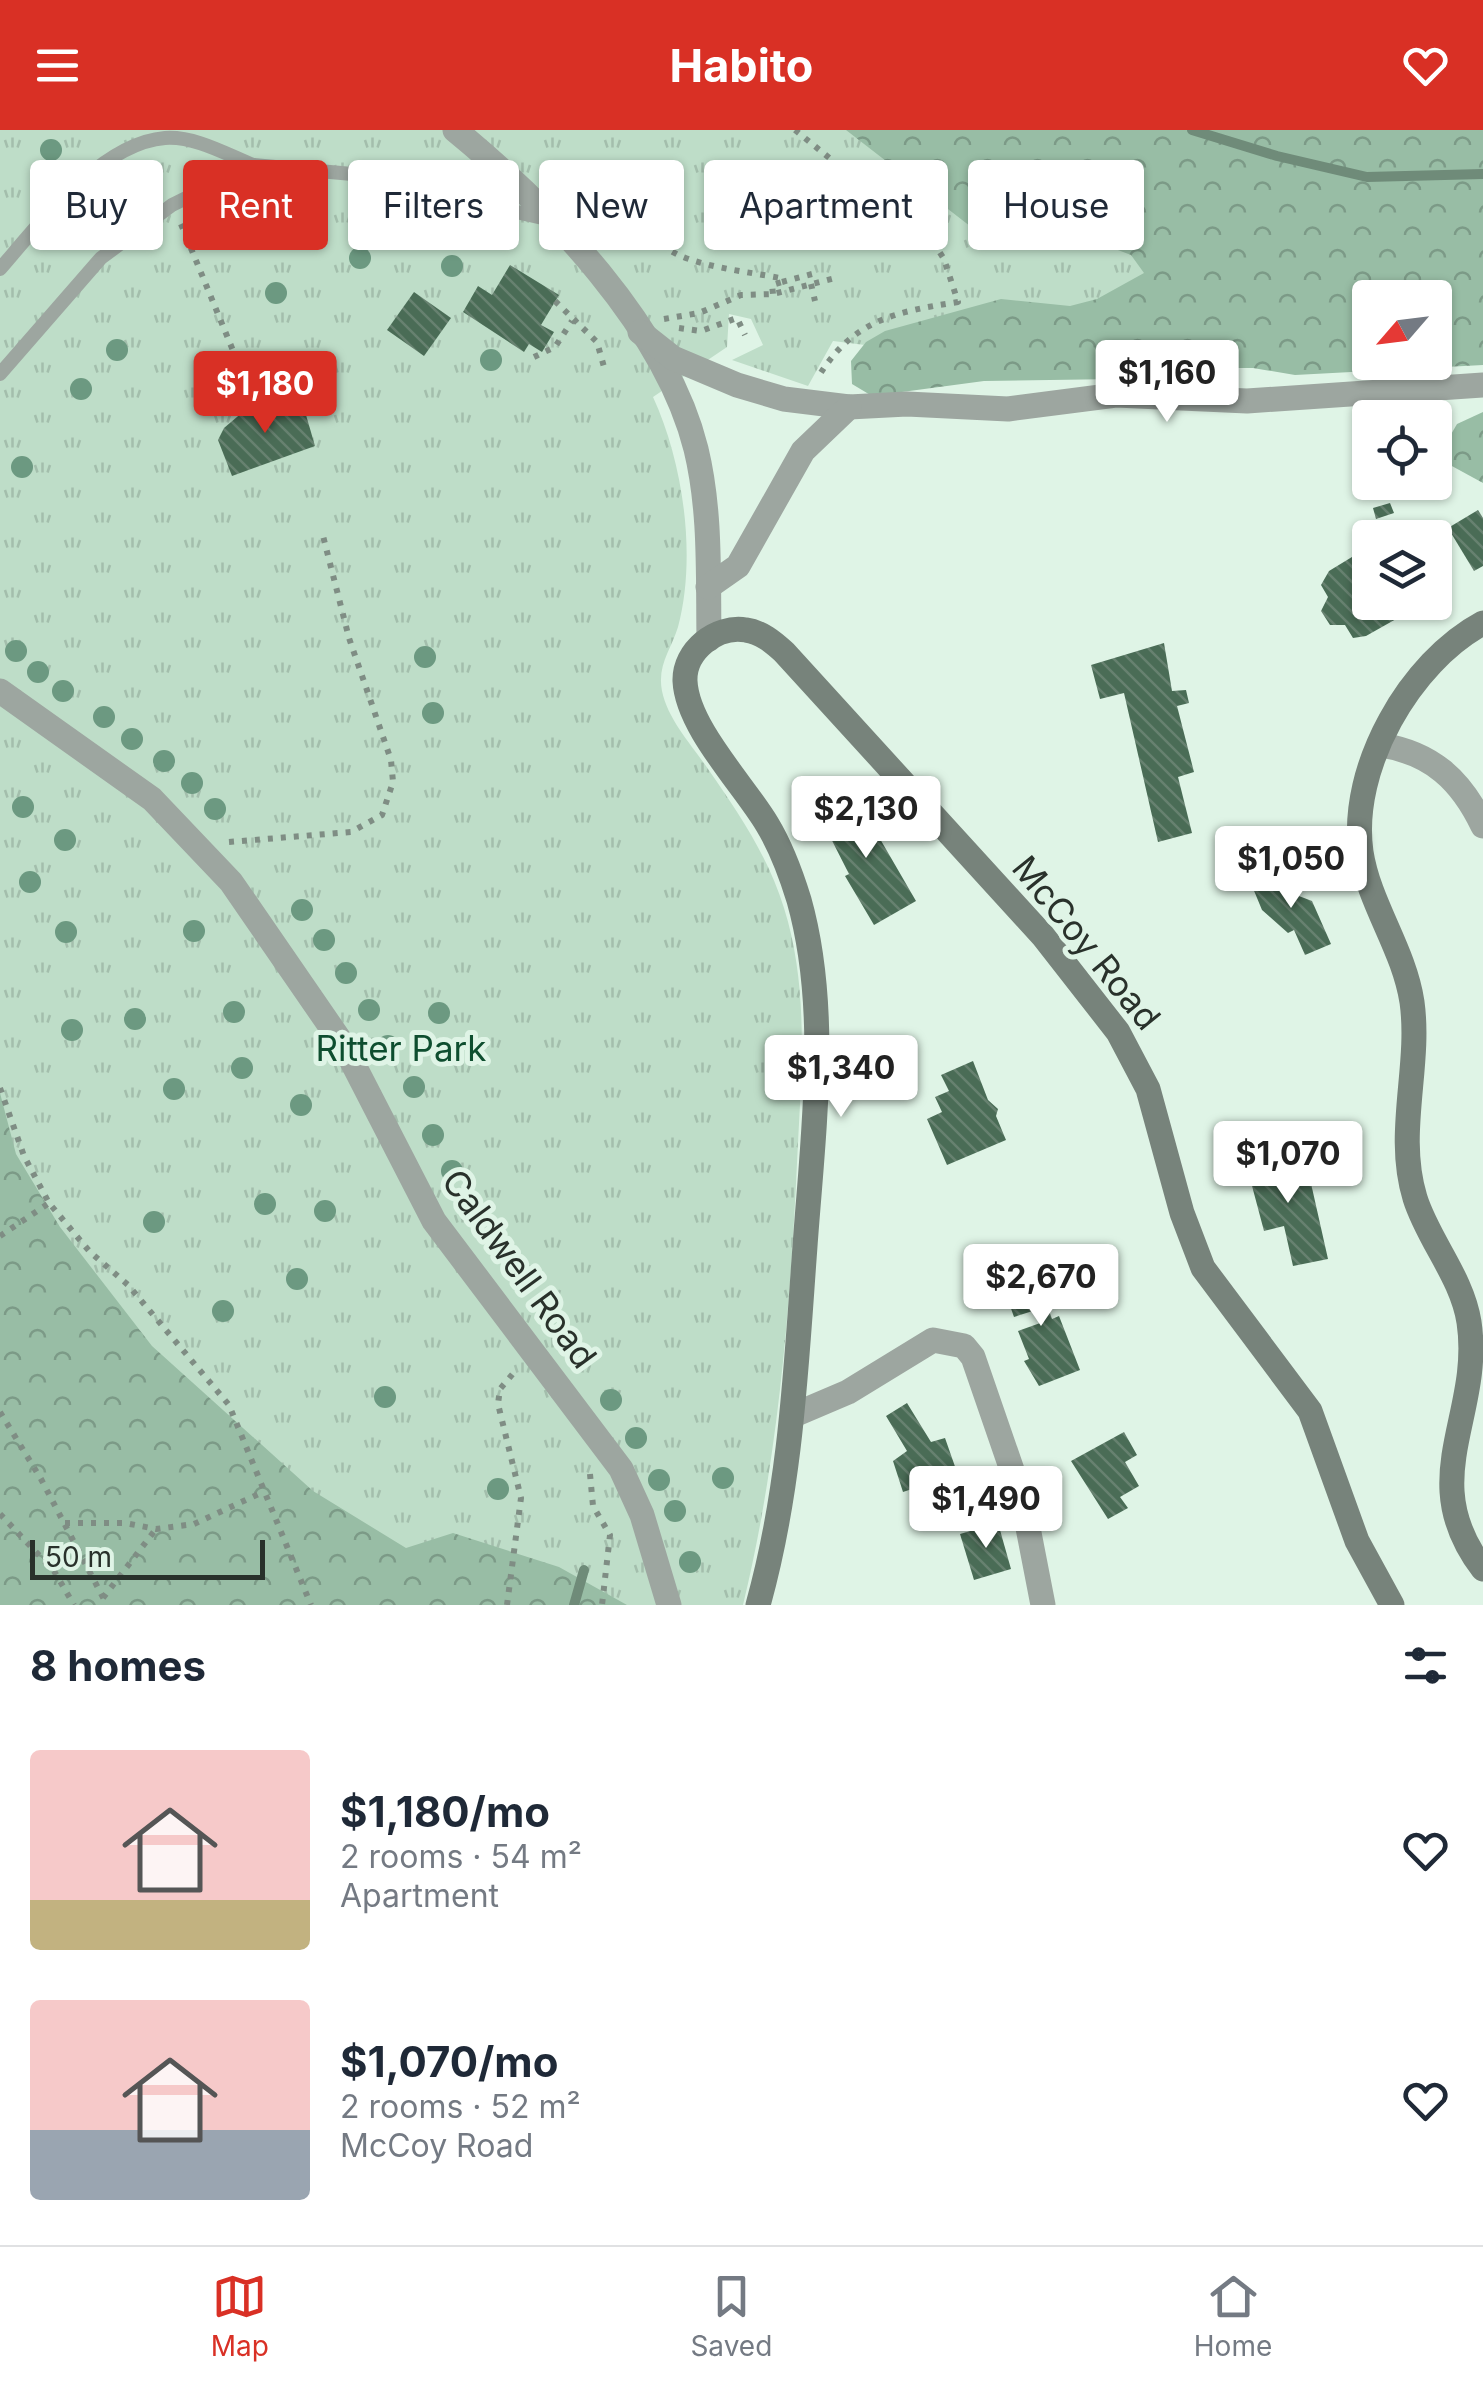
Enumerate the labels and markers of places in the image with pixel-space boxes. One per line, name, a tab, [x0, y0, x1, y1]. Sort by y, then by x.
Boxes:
pin: $1,160	[1086, 340, 1248, 425]
pin: $1,180	[184, 351, 346, 436]
pin: $2,130	[785, 776, 947, 861]
pin: $1,050	[1210, 826, 1372, 911]
pin: $1,340	[760, 1035, 922, 1120]
pin: $1,070	[1207, 1121, 1369, 1206]
pin: $2,670	[960, 1244, 1122, 1329]
pin: $1,490	[905, 1466, 1067, 1551]

